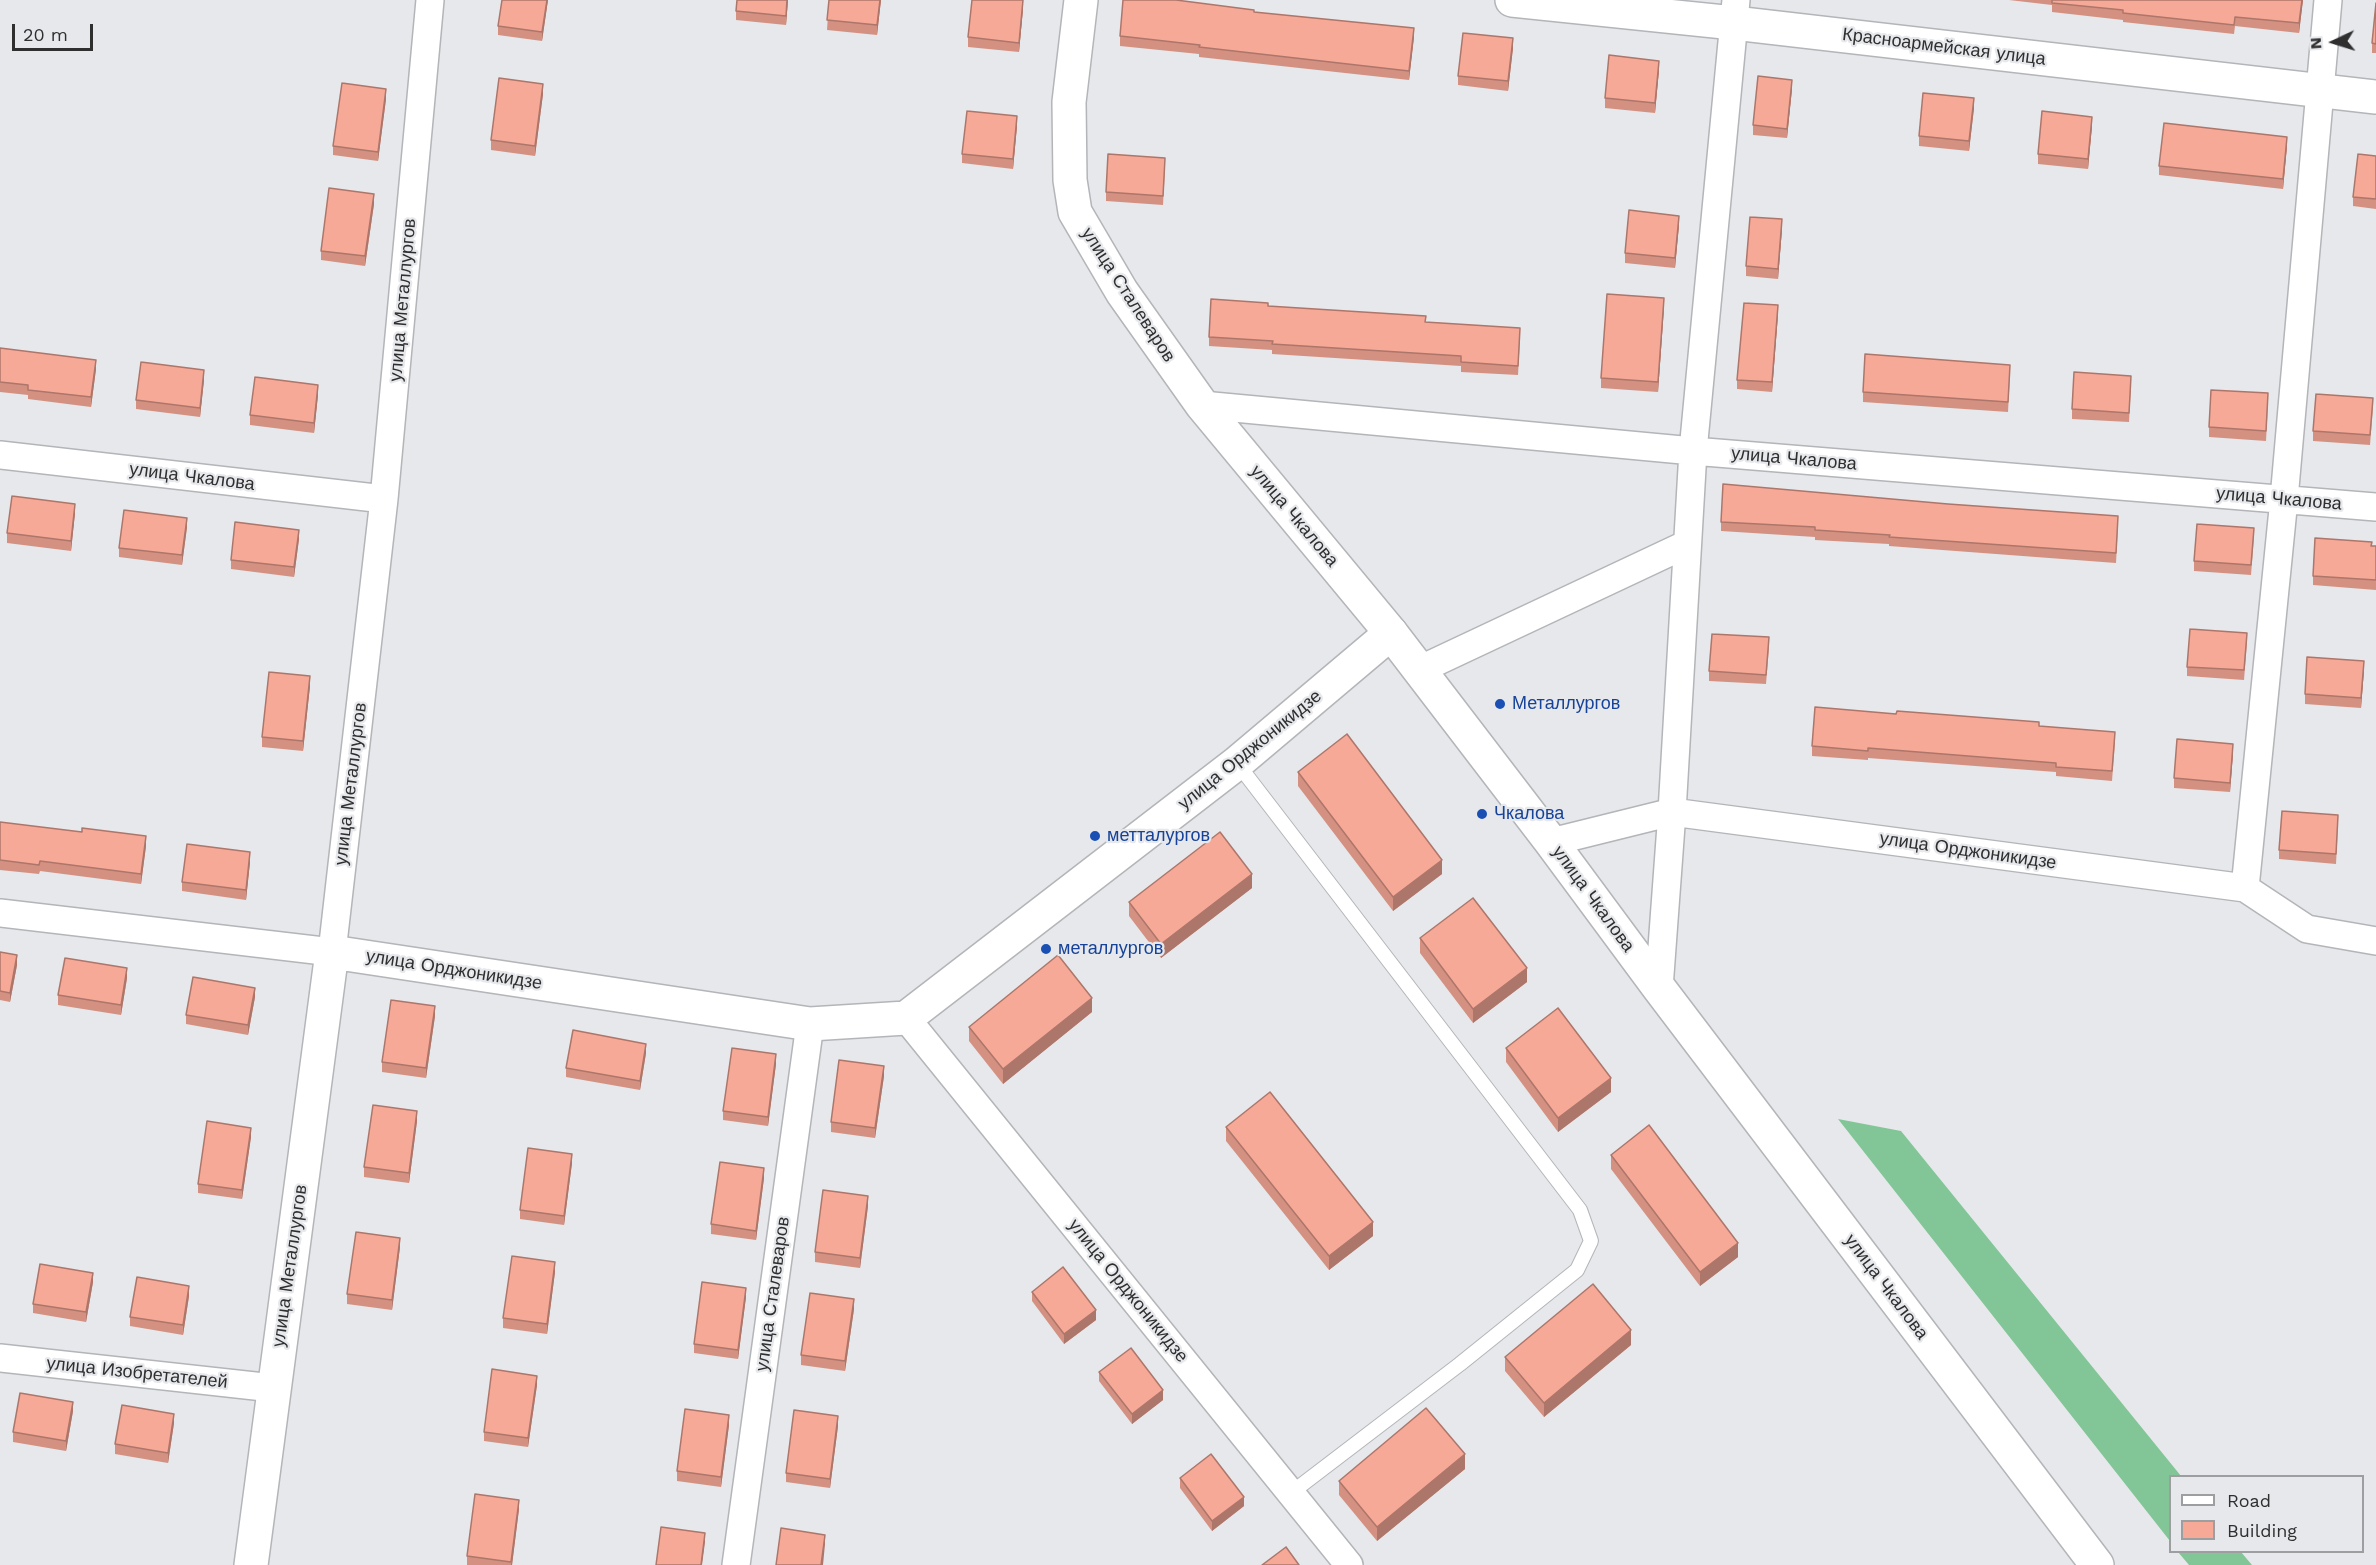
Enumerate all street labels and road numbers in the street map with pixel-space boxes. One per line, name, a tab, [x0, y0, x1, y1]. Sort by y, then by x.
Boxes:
street label: Красноармейская улица	[1841, 24, 2047, 70]
street label: улица Металлургов	[385, 217, 421, 383]
street label: улица Сталеваров	[1076, 224, 1180, 366]
street label: улица Чкалова	[1730, 443, 1858, 475]
street label: улица Чкалова	[128, 459, 256, 495]
street label: улица Чкалова	[1245, 461, 1343, 571]
street label: улица Чкалова	[2215, 483, 2343, 515]
street label: улица Орджоникидзе	[1174, 686, 1326, 814]
street label: улица Металлургов	[330, 701, 372, 867]
street label: улица Орджоникидзе	[1878, 828, 2058, 874]
street label: улица Чкалова	[1547, 842, 1639, 956]
street label: улица Орджоникидзе	[364, 945, 544, 995]
street label: улица Металлургов	[268, 1183, 312, 1349]
street label: улица Сталеваров	[751, 1215, 795, 1373]
street label: улица Орджоникидзе	[1064, 1215, 1192, 1367]
street label: улица Чкалова	[1839, 1230, 1933, 1344]
street label: улица Изобретателей	[45, 1353, 229, 1393]

